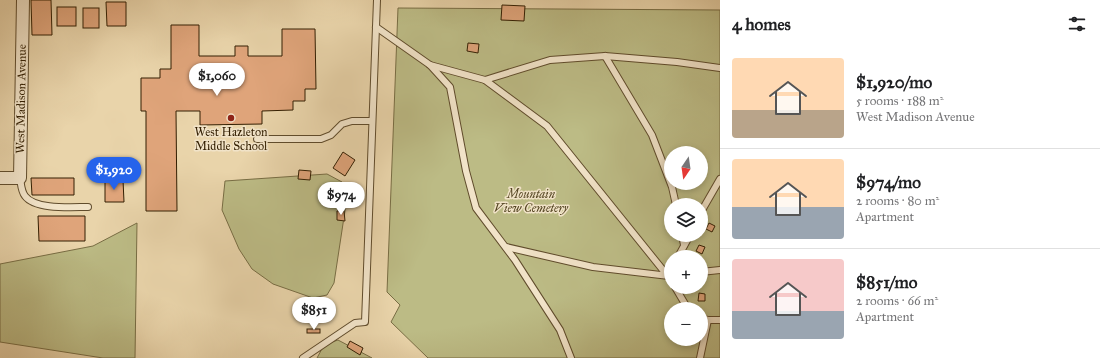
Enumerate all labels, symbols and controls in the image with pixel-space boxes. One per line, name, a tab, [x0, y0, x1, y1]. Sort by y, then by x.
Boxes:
icon: filters	[1066, 13, 1088, 35]
text: 4 homes	[732, 14, 791, 35]
street label: West Madison Avenue	[13, 44, 29, 154]
pin: $1,060	[184, 63, 250, 97]
text: $1,060	[198, 68, 236, 84]
text: $1,920/mo	[856, 72, 932, 93]
icon: home	[764, 74, 812, 122]
text: 5 rooms · 188 m²	[856, 93, 943, 109]
text: West Madison Avenue	[856, 109, 975, 125]
marker: West Hazleton Middle School	[226, 113, 236, 123]
place label: West Hazleton Middle School	[194, 125, 268, 153]
north arrow	[664, 146, 708, 190]
map controls	[664, 146, 708, 346]
pin: $1,920	[81, 157, 147, 191]
text: $1,920	[95, 162, 133, 178]
text: $974/mo	[856, 172, 921, 193]
icon: home	[764, 175, 812, 223]
pin: $974	[317, 182, 365, 216]
text: $974	[327, 187, 355, 203]
park label: Mountain View Cemetery	[494, 187, 569, 215]
text: 2 rooms · 80 m²	[856, 193, 939, 209]
button: layers	[664, 198, 708, 242]
text: Apartment	[856, 209, 914, 225]
button: +	[664, 250, 708, 294]
text: $851/mo	[856, 272, 917, 293]
icon: home	[764, 275, 812, 323]
text: 2 rooms · 66 m²	[856, 293, 938, 309]
pin: $851	[290, 297, 338, 331]
text: $851	[301, 302, 327, 318]
button: −	[664, 302, 708, 346]
text: Apartment	[856, 309, 914, 325]

